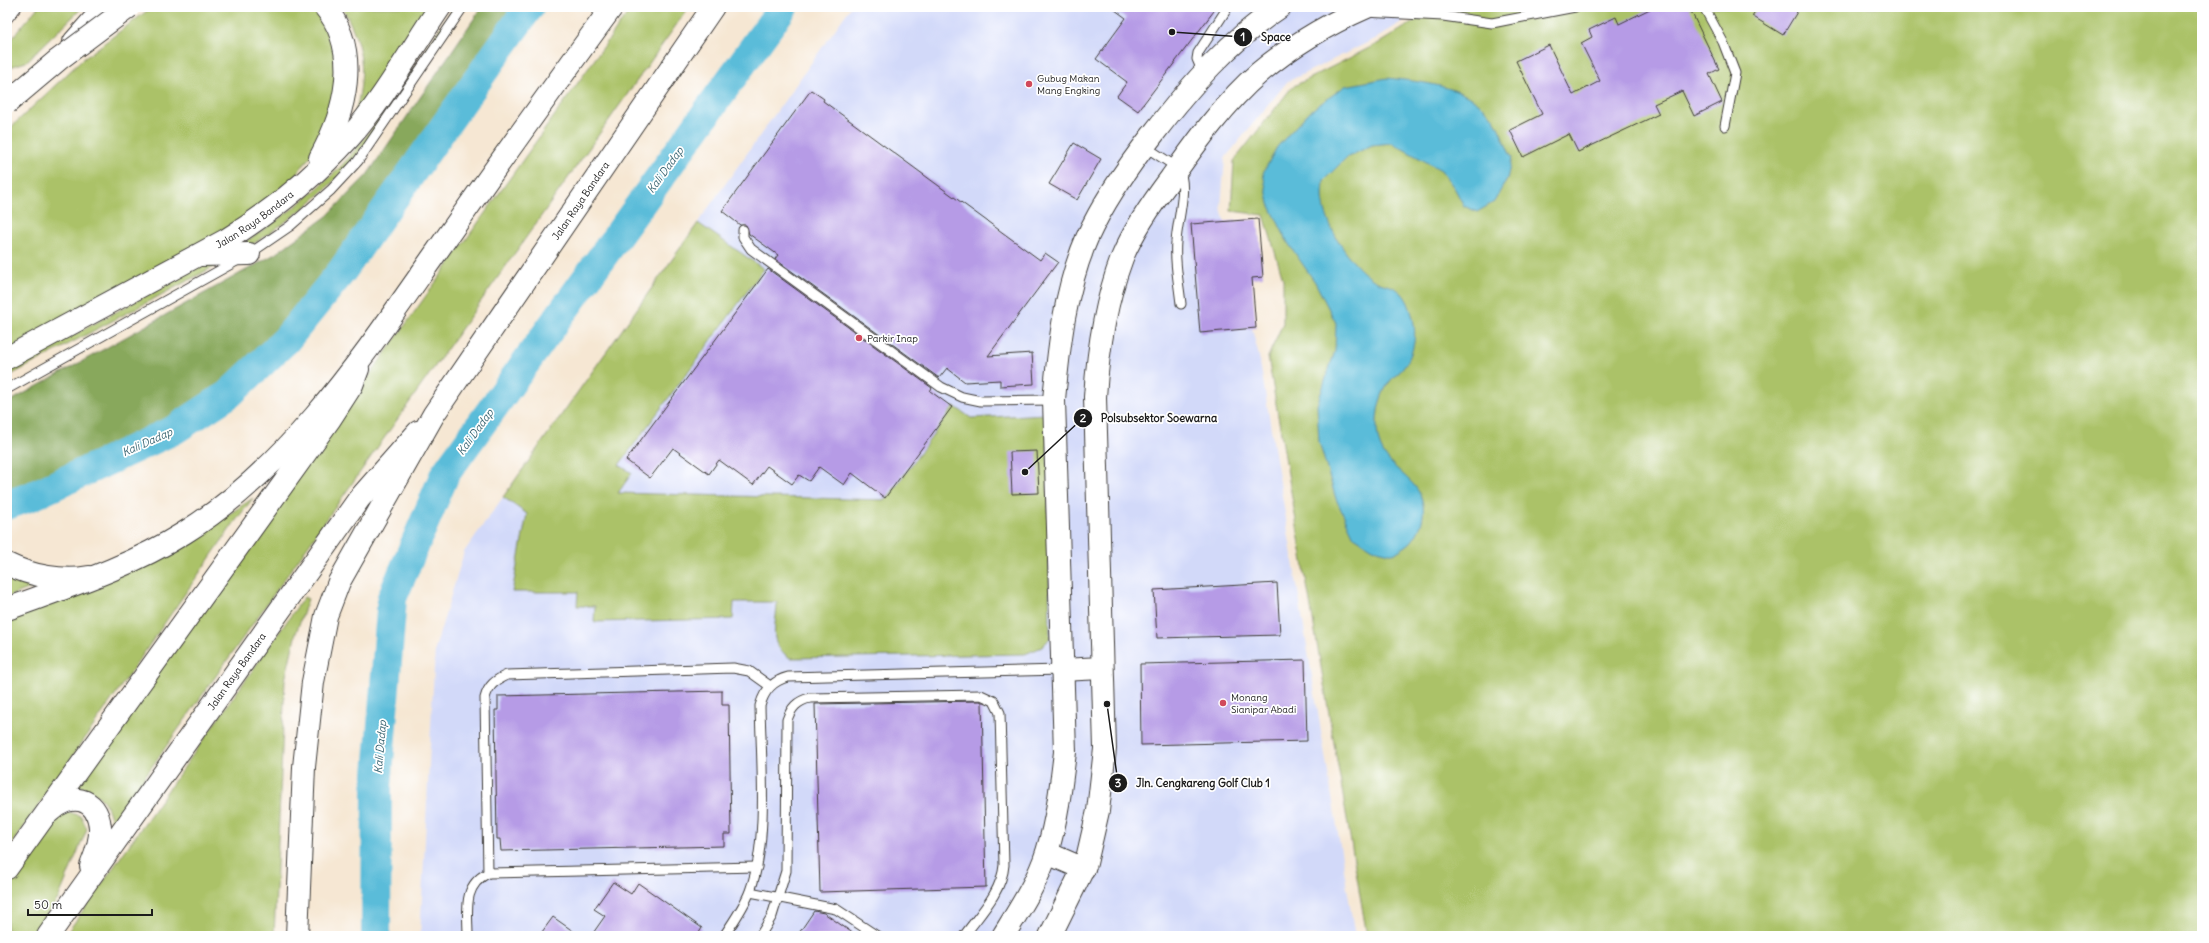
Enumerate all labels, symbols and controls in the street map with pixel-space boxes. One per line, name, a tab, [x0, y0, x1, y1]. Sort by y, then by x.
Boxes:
callout: Space	[1233, 25, 1299, 48]
text: 1	[1241, 29, 1245, 44]
text: Space	[1261, 30, 1291, 45]
place label: Gubug Makan Mang Engking	[1037, 72, 1100, 97]
marker: Gubug Makan Mang Engking	[1024, 79, 1034, 89]
water label: Kali Dadap	[644, 144, 687, 196]
street label: Jalan Raya Bandara	[549, 159, 612, 242]
street label: Jalan Raya Bandara	[213, 187, 296, 251]
place label: Parkir Inap	[867, 332, 918, 345]
marker: Parkir Inap	[854, 333, 864, 343]
water label: Kali Dadap	[454, 406, 497, 458]
callout: Polsubsektor Soewarna	[1073, 406, 1225, 429]
text: 2	[1080, 410, 1087, 425]
text: Polsubsektor Soewarna	[1101, 411, 1218, 425]
water label: Kali Dadap	[120, 424, 175, 459]
street label: Jalan Raya Bandara	[204, 630, 269, 713]
place label: Monang Sianipar Abadi	[1231, 691, 1296, 716]
marker: Monang Sianipar Abadi	[1218, 698, 1228, 708]
water label: Kali Dadap	[371, 719, 389, 774]
callout: Jln. Cengkareng Golf Club 1	[1108, 771, 1278, 794]
text: 3	[1115, 775, 1122, 790]
text: Jln. Cengkareng Golf Club 1	[1136, 776, 1270, 791]
scale bar	[28, 891, 152, 917]
text: 50 m	[34, 897, 63, 912]

